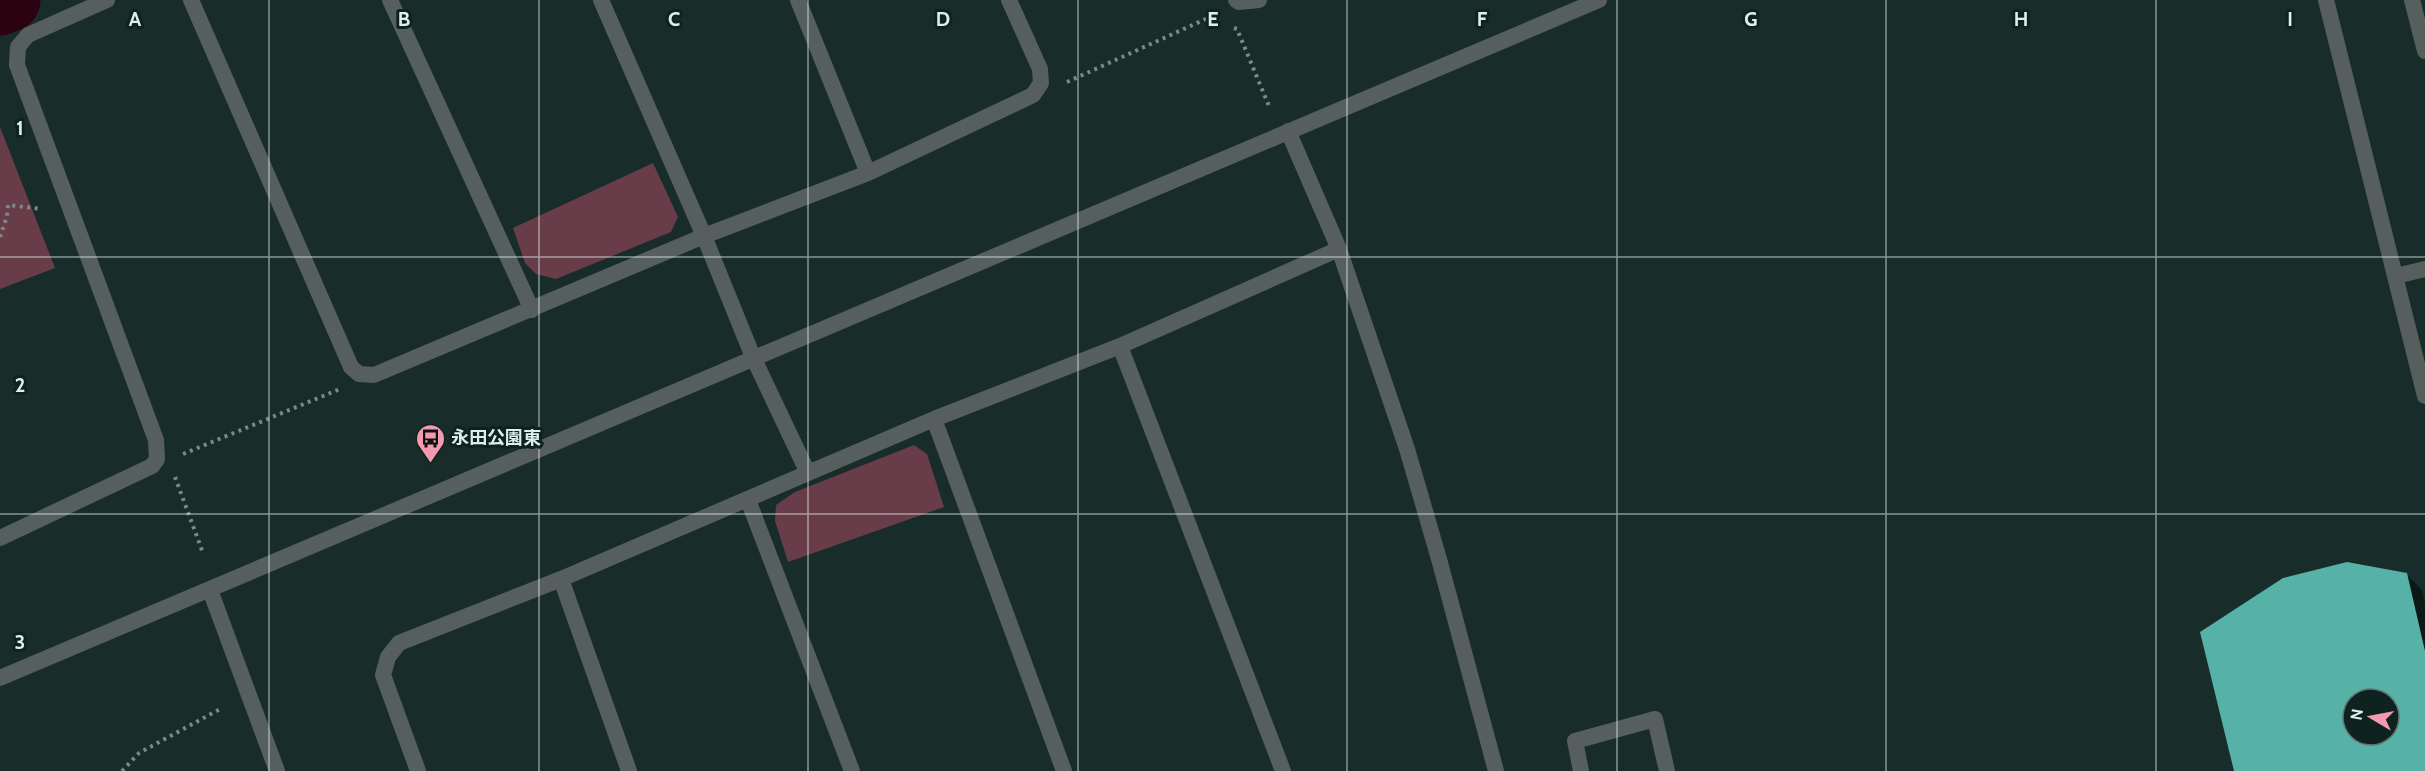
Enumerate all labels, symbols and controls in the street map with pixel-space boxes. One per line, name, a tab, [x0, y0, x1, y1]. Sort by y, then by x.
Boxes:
text: A	[129, 7, 142, 31]
text: B	[398, 7, 410, 31]
text: C	[668, 7, 680, 31]
text: D	[936, 7, 950, 31]
text: E	[1207, 7, 1219, 31]
text: F	[1477, 7, 1488, 31]
text: G	[1744, 7, 1758, 31]
text: H	[2014, 7, 2028, 31]
text: I	[2287, 7, 2293, 31]
text: 1	[16, 116, 24, 140]
text: 2	[15, 373, 25, 397]
bus stop icon: 永田公園東	[414, 422, 446, 464]
place label: 永田公園東	[451, 427, 541, 449]
text: 3	[15, 630, 25, 654]
north arrow	[2341, 687, 2401, 747]
text: N	[2346, 707, 2367, 722]

